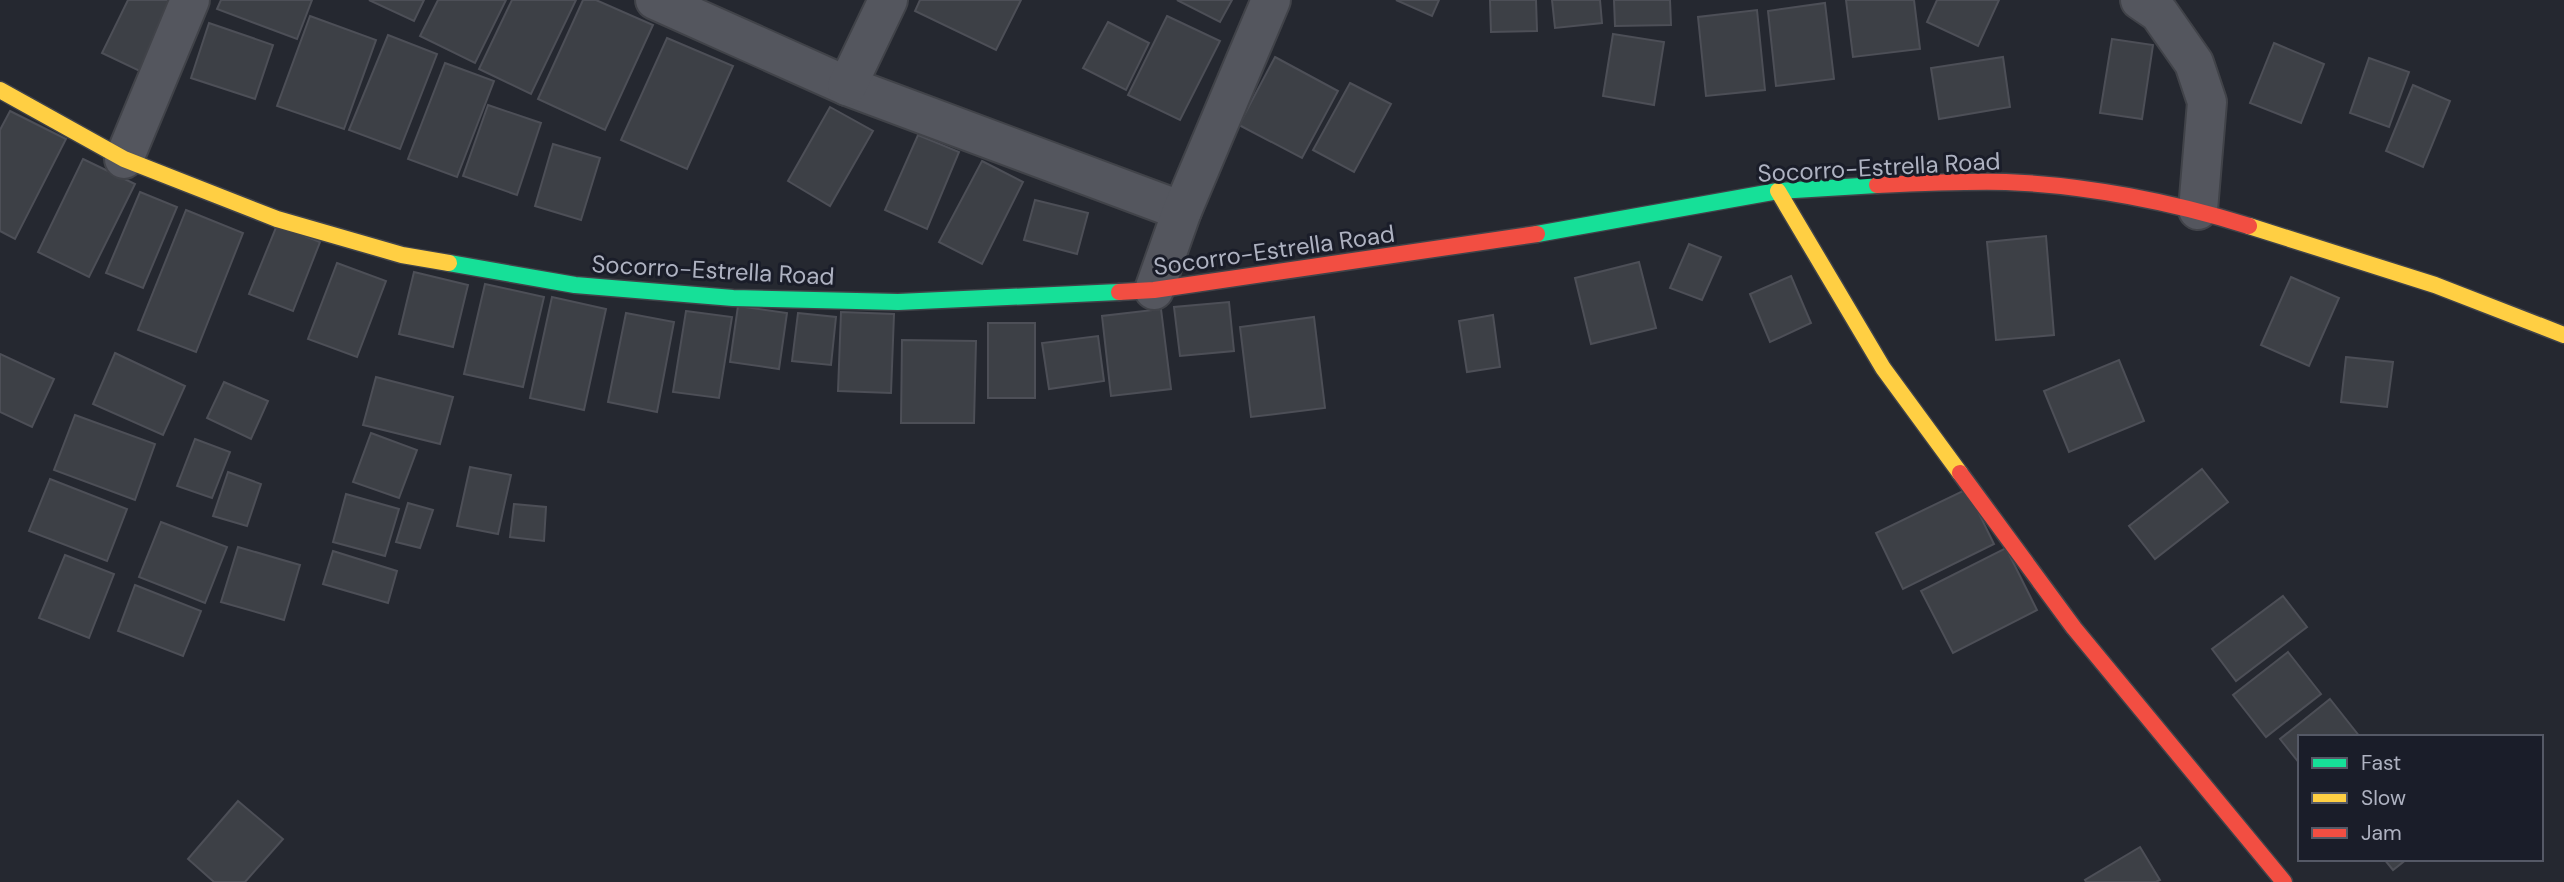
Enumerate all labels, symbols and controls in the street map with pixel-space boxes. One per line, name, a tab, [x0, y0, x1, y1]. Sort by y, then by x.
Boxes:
street label: Socorro-Estrella Road	[1757, 145, 2001, 189]
street label: Socorro-Estrella Road	[1151, 218, 1397, 282]
street label: Socorro-Estrella Road	[591, 248, 835, 292]
legend	[2298, 735, 2543, 861]
text: Fast	[2361, 749, 2401, 777]
text: Slow	[2361, 784, 2406, 812]
text: Jam	[2361, 819, 2402, 847]

